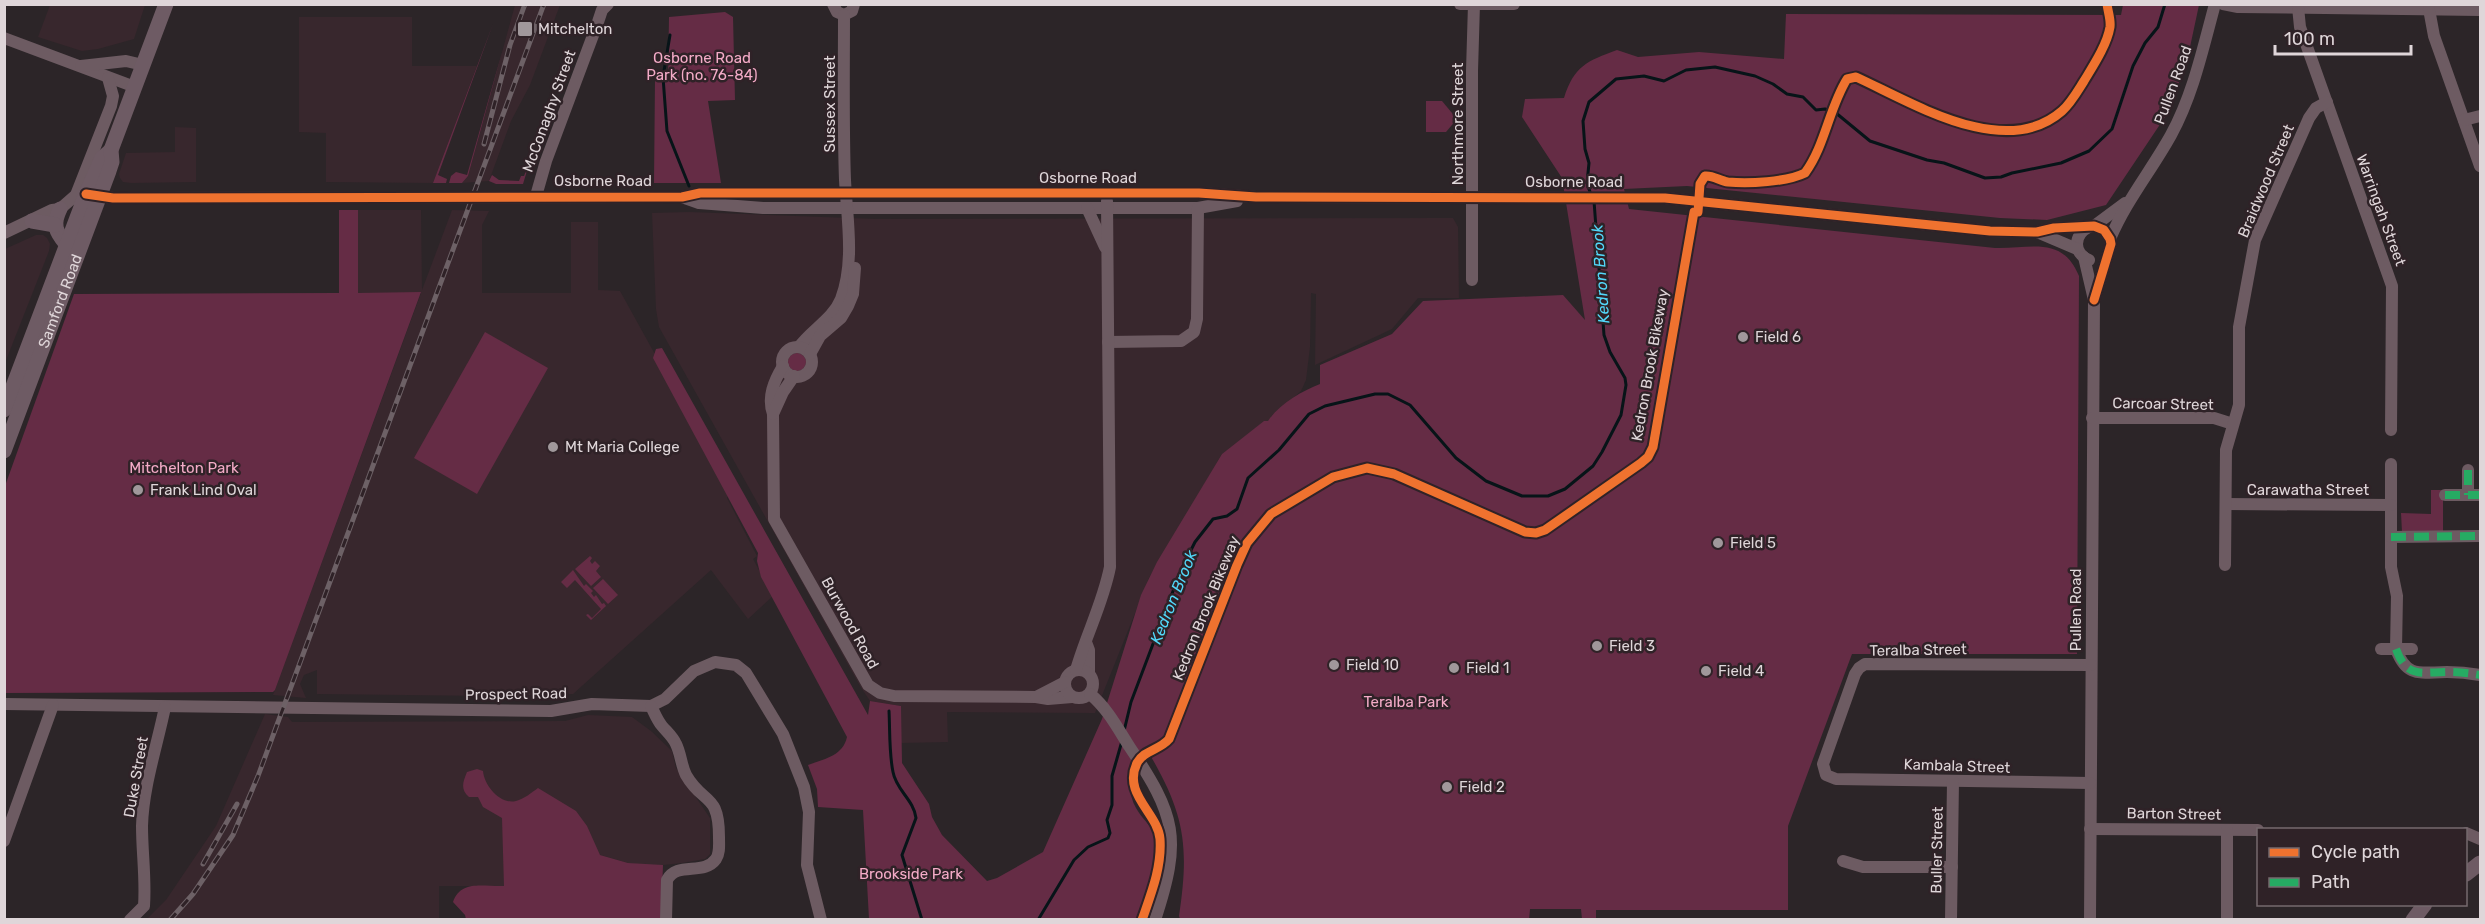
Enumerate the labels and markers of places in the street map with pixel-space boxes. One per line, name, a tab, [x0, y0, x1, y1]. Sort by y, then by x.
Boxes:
marker: Mitchelton	[516, 20, 534, 38]
place label: Mitchelton	[538, 20, 612, 38]
place label: Field 6	[1755, 328, 1801, 346]
marker: Field 6	[1736, 330, 1750, 344]
place label: Mt Maria College	[565, 438, 680, 456]
marker: Mt Maria College	[546, 440, 560, 454]
place label: Frank Lind Oval	[150, 481, 257, 499]
marker: Frank Lind Oval	[131, 483, 145, 497]
place label: Field 5	[1730, 534, 1776, 552]
marker: Field 5	[1711, 536, 1725, 550]
place label: Field 3	[1609, 637, 1655, 655]
marker: Field 3	[1590, 639, 1604, 653]
place label: Field 10	[1346, 656, 1399, 674]
marker: Field 10	[1327, 658, 1341, 672]
place label: Field 1	[1466, 659, 1509, 677]
marker: Field 1	[1447, 661, 1461, 675]
place label: Field 4	[1718, 662, 1764, 680]
marker: Field 4	[1699, 664, 1713, 678]
place label: Field 2	[1459, 778, 1505, 796]
marker: Field 2	[1440, 780, 1454, 794]

